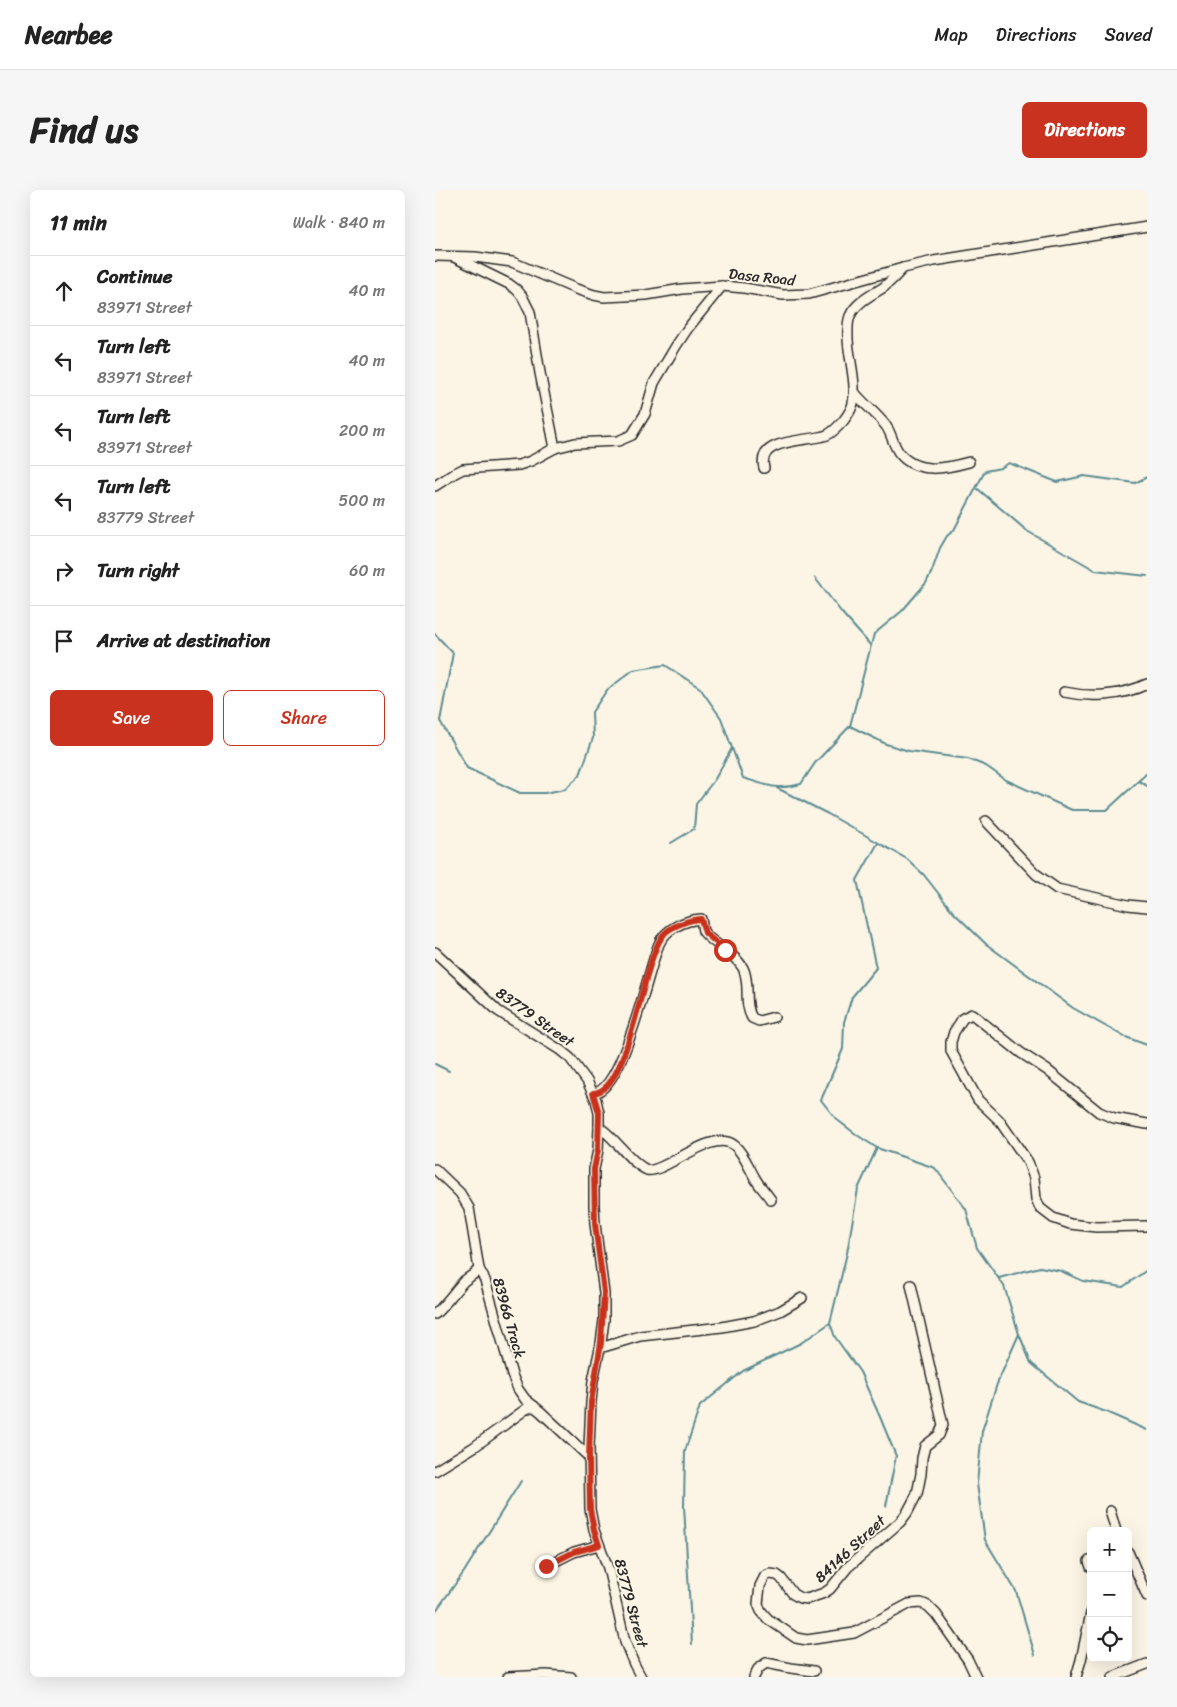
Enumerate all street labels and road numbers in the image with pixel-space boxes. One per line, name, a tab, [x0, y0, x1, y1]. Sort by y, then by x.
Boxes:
street label: Dasa Road	[727, 261, 798, 294]
street label: 83779 Street	[490, 980, 581, 1054]
street label: 83966 Track	[485, 1274, 533, 1362]
street label: 84146 Street	[808, 1508, 893, 1589]
street label: 83779 Street	[607, 1556, 656, 1651]

